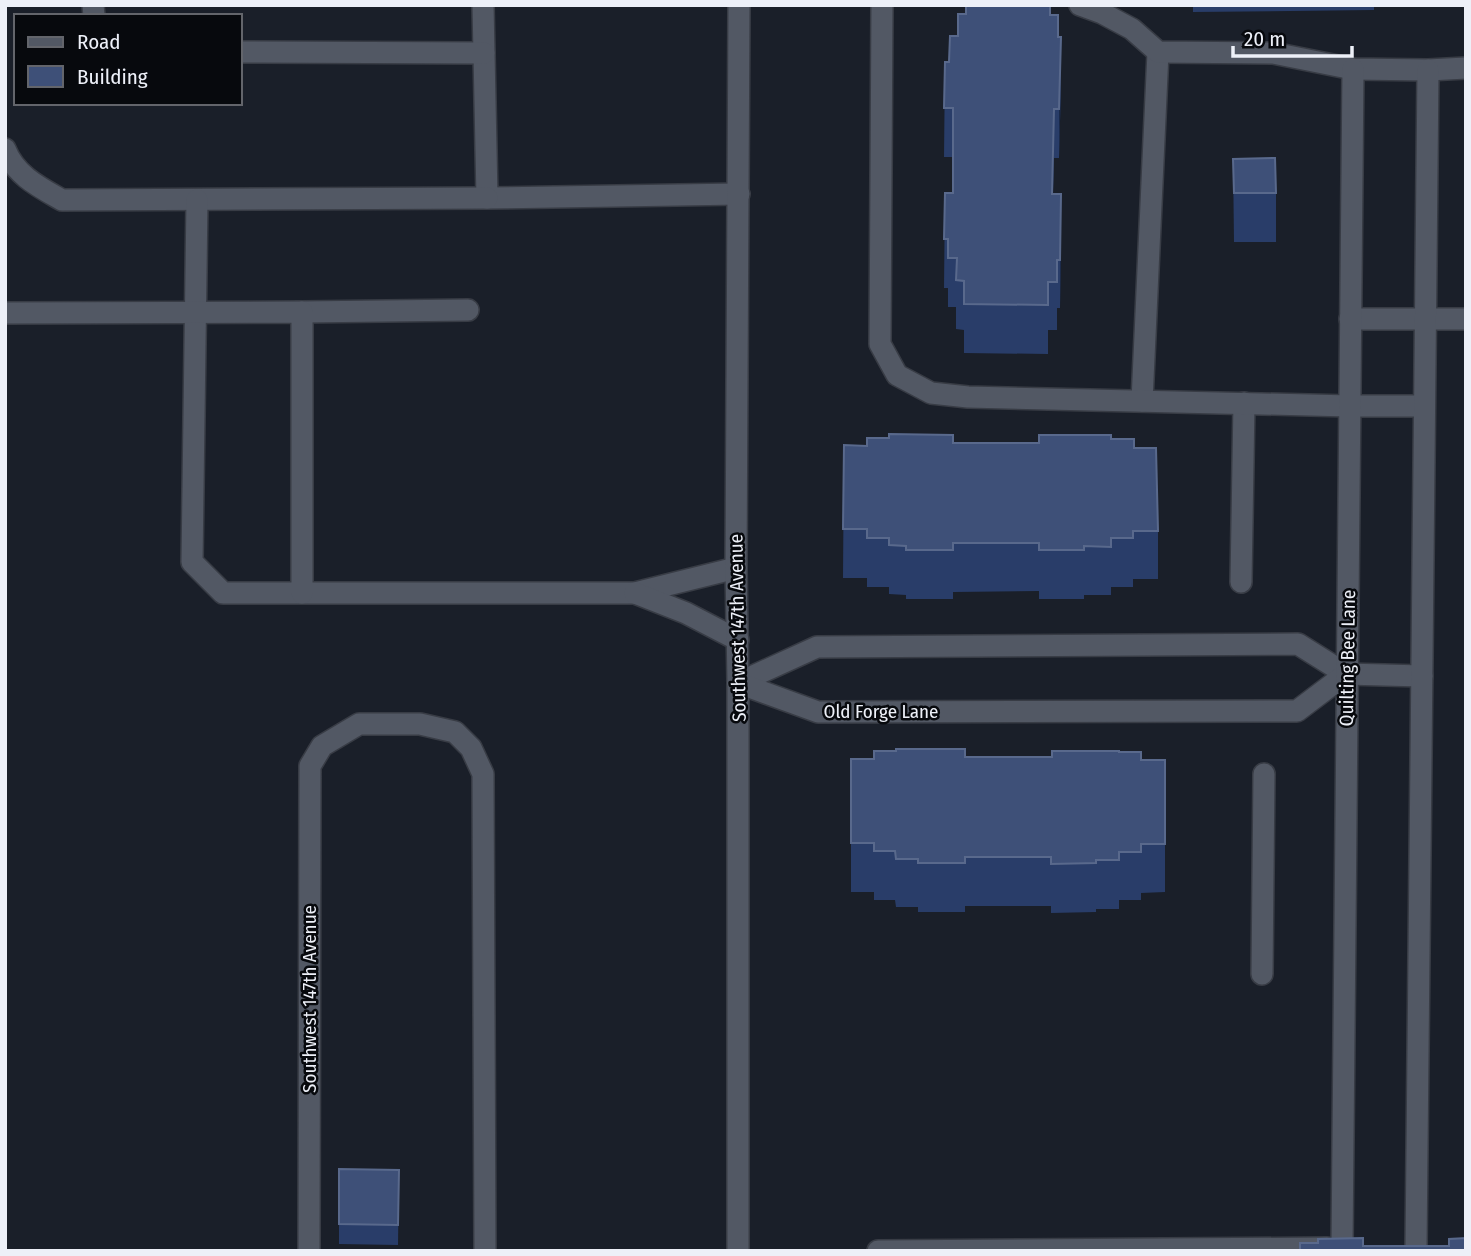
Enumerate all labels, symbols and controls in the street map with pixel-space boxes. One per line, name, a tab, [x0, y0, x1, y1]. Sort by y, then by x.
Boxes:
legend	[14, 14, 242, 105]
scale bar	[1233, 14, 1352, 58]
text: 20 m	[1244, 26, 1285, 52]
text: Road	[77, 29, 121, 55]
text: Building	[77, 64, 148, 90]
street label: Southwest 147th Avenue	[724, 534, 751, 722]
street label: Quilting Bee Lane	[1335, 589, 1360, 727]
street label: Old Forge Lane	[824, 700, 939, 723]
street label: Southwest 147th Avenue	[298, 905, 321, 1093]

